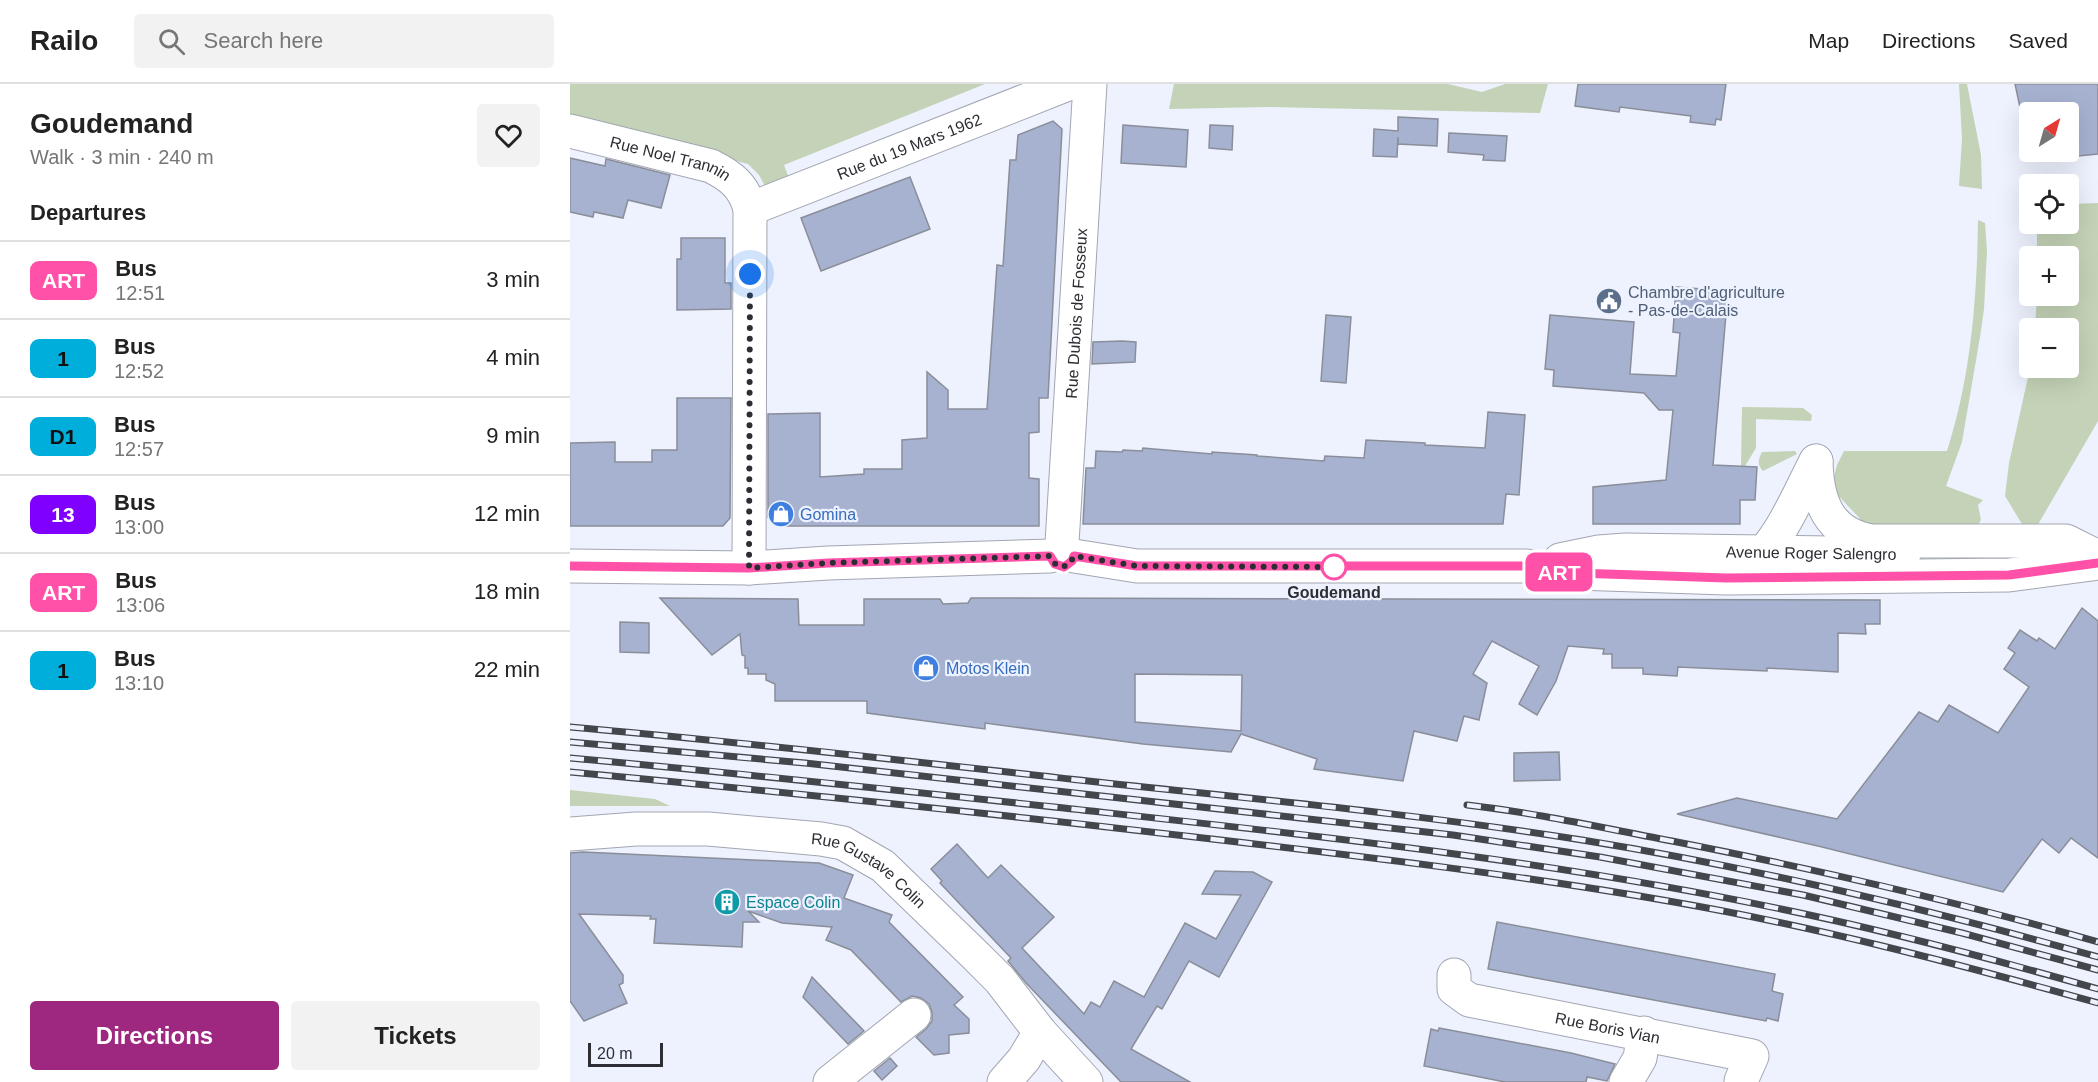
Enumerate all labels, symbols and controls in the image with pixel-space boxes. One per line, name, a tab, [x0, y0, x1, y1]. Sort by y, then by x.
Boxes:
search box	[134, 14, 554, 68]
text: Railo	[30, 25, 98, 56]
icon: search	[155, 25, 188, 58]
text: Search here	[203, 28, 323, 53]
text: Map	[1808, 29, 1849, 52]
text: Directions	[1882, 29, 1975, 52]
text: Saved	[2008, 29, 2068, 52]
north arrow	[2019, 102, 2079, 162]
map controls	[2019, 102, 2079, 378]
button: heart	[477, 104, 540, 167]
text: Goudemand	[30, 108, 193, 139]
street label: Rue du 19 Mars 1962	[835, 111, 984, 183]
street label: Rue Noel Trannin	[608, 133, 734, 184]
text: Walk · 3 min · 240 m	[30, 146, 214, 168]
button: locate	[2019, 174, 2079, 234]
text: Departures	[30, 200, 146, 225]
street label: Rue Dubois de Fosseux	[1063, 228, 1090, 399]
button: +	[2019, 246, 2079, 306]
text: Bus	[115, 256, 157, 281]
your location	[735, 259, 765, 289]
text: 3 min	[486, 267, 540, 292]
text: ART	[42, 269, 85, 292]
text: 12:51	[115, 282, 165, 304]
place label: Chambre d'agriculture - Pas-de-Calais	[1628, 284, 1785, 319]
public building icon: Chambre d'agriculture - Pas-de-Calais	[1594, 286, 1624, 316]
button: −	[2019, 318, 2079, 378]
text: Bus	[114, 334, 156, 359]
text: 4 min	[486, 345, 540, 370]
text: 1	[57, 347, 69, 370]
text: 12:52	[114, 360, 164, 382]
text: Bus	[114, 412, 156, 437]
text: 9 min	[486, 423, 540, 448]
text: D1	[50, 425, 76, 448]
text: 12:57	[114, 438, 164, 460]
text: Bus	[114, 490, 156, 515]
shop icon: Gomina	[766, 499, 796, 529]
text: 12 min	[474, 501, 540, 526]
text: 13	[51, 503, 75, 526]
place label: Gomina	[800, 506, 856, 523]
text: 13:00	[114, 516, 164, 538]
street label: Avenue Roger Salengro	[1726, 543, 1897, 563]
line badge: ART	[1524, 552, 1594, 592]
marker: Goudemand	[1321, 554, 1347, 580]
text: ART	[1537, 561, 1581, 584]
text: Bus	[115, 568, 157, 593]
text: 18 min	[474, 579, 540, 604]
text: ART	[42, 581, 85, 604]
place label: Goudemand	[1287, 584, 1381, 601]
text: 13:06	[115, 594, 165, 616]
text: Bus	[114, 646, 156, 671]
shop icon: Motos Klein	[911, 653, 941, 683]
text: 22 min	[474, 657, 540, 682]
text: 1	[57, 659, 69, 682]
place label: Motos Klein	[946, 660, 1030, 677]
text: 13:10	[114, 672, 164, 694]
street label: Rue Gustave Colin	[810, 830, 929, 911]
building icon: Espace Colin	[712, 887, 742, 917]
place label: Espace Colin	[746, 894, 840, 911]
button: Directions	[30, 1001, 279, 1070]
button: Tickets	[291, 1001, 540, 1070]
street label: Rue Boris Vian	[1554, 1009, 1662, 1047]
scale bar	[588, 1040, 663, 1068]
text: 20 m	[597, 1045, 633, 1062]

